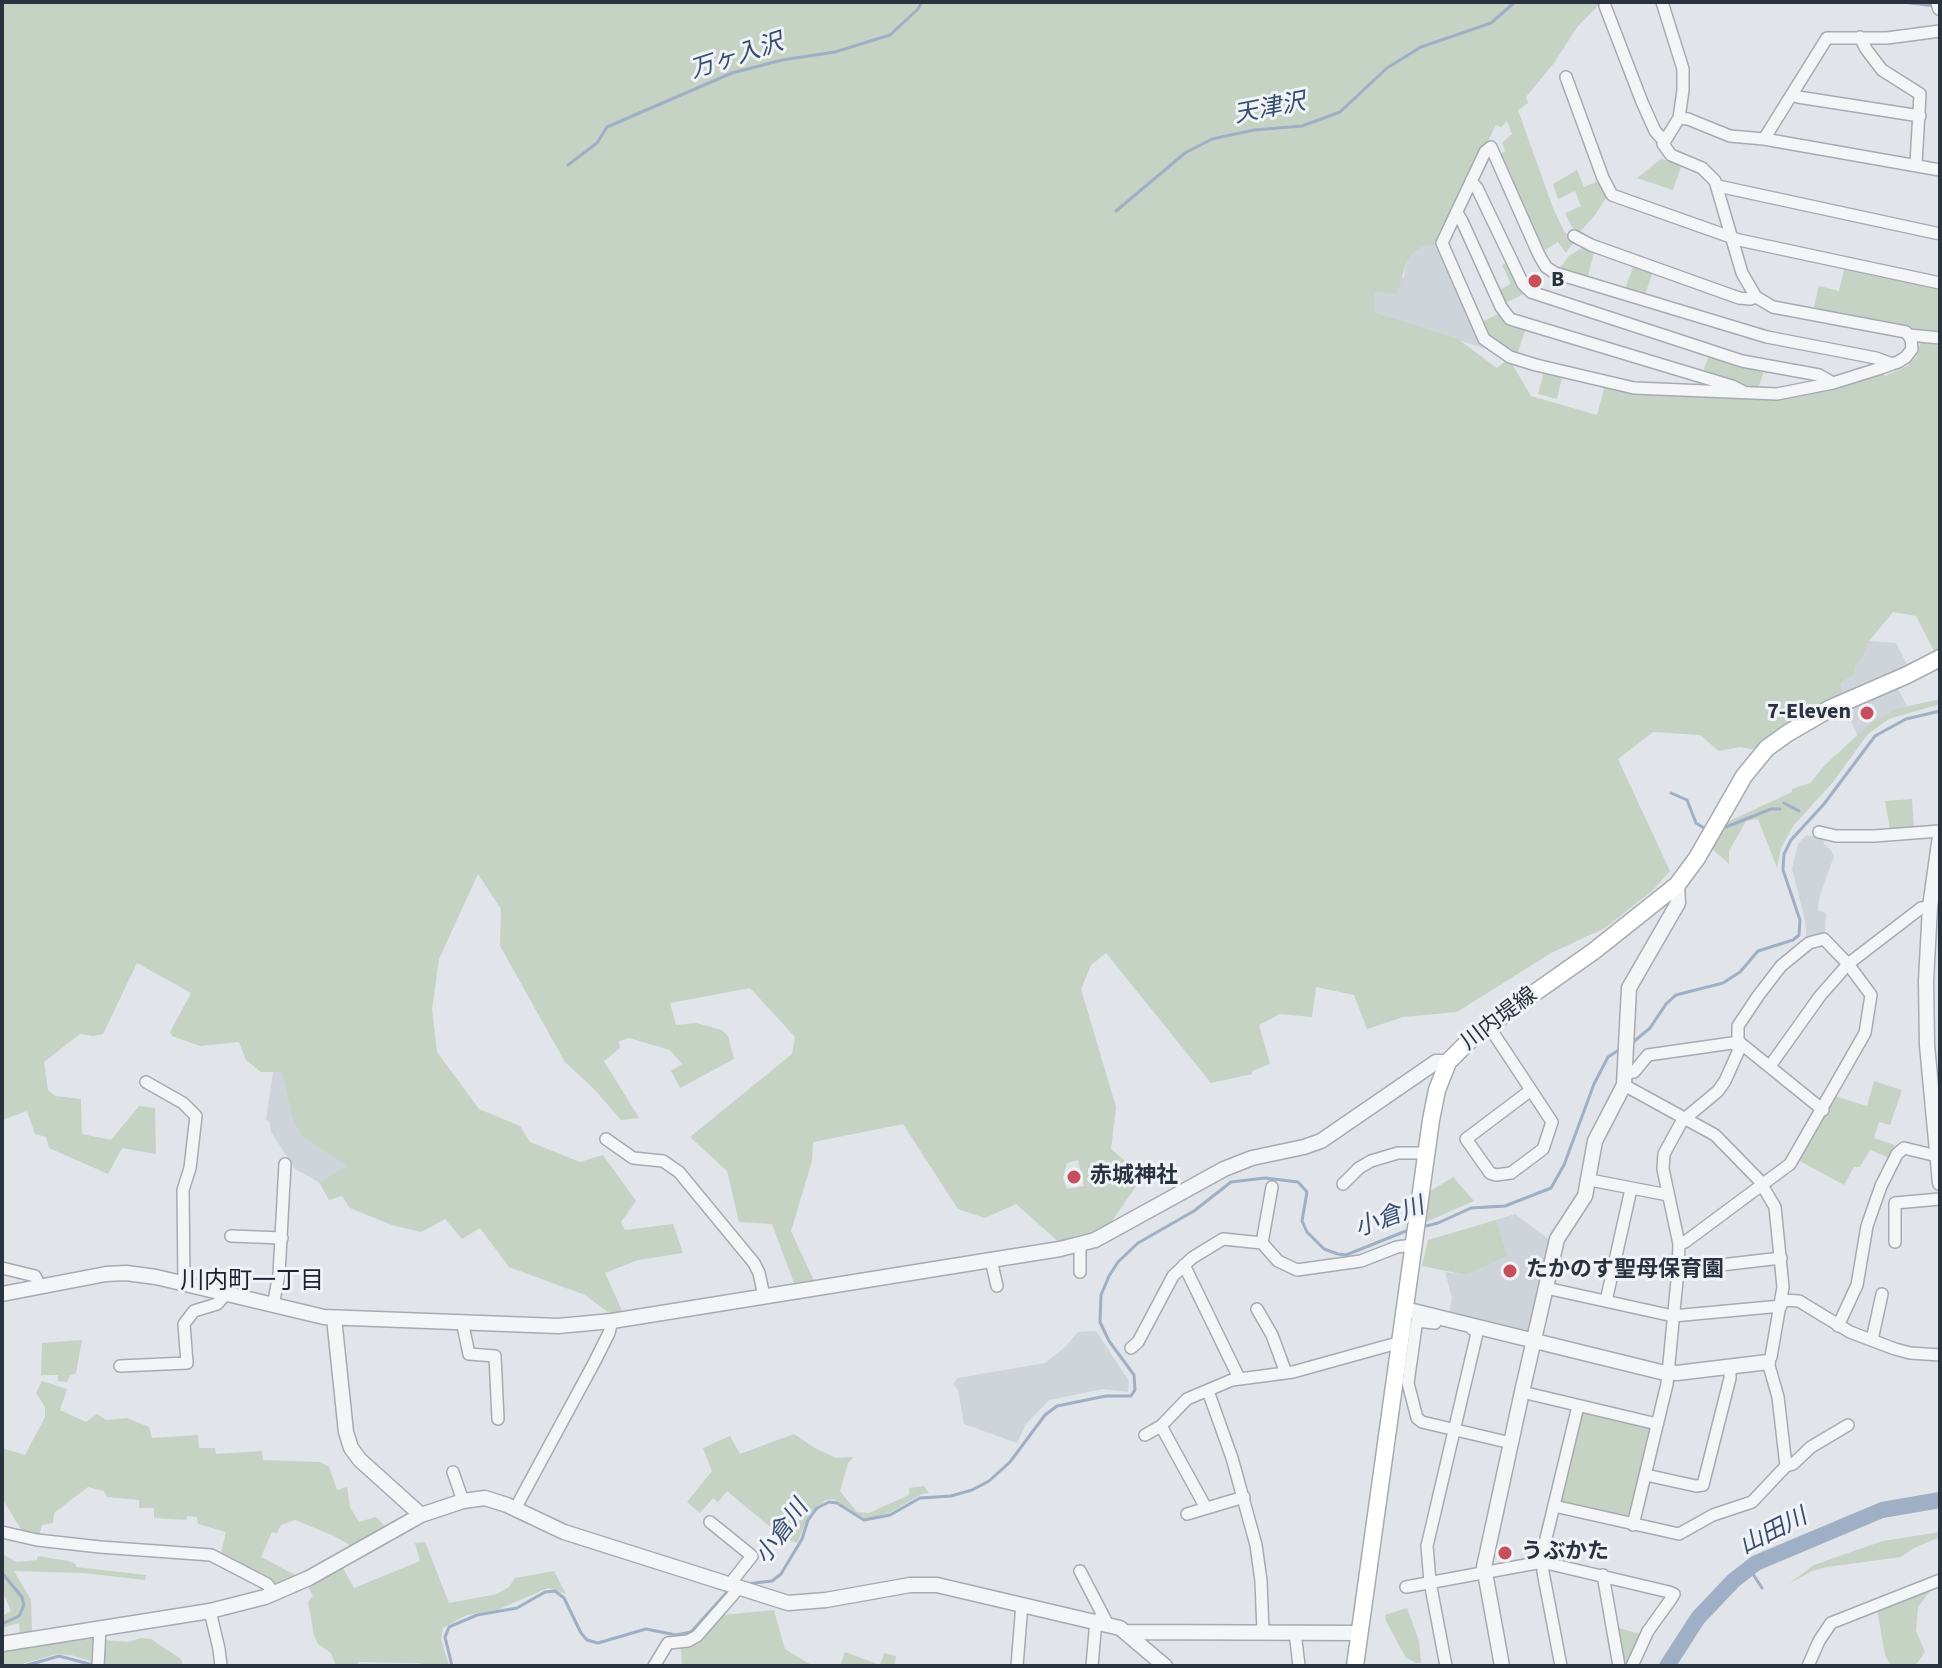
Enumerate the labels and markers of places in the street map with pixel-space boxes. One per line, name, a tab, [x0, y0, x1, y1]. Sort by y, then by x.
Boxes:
place label: B	[1551, 268, 1564, 294]
marker: B	[1526, 272, 1544, 290]
place label: 7-Eleven	[1767, 700, 1851, 726]
marker: 7-Eleven	[1858, 704, 1876, 722]
place label: 赤城神社	[1090, 1164, 1178, 1190]
marker: 赤城神社	[1065, 1168, 1083, 1186]
place label: たかのす聖母保育園	[1526, 1258, 1724, 1284]
marker: たかのす聖母保育園	[1501, 1262, 1519, 1280]
place label: うぶかた	[1521, 1540, 1609, 1566]
marker: うぶかた	[1496, 1544, 1514, 1562]

